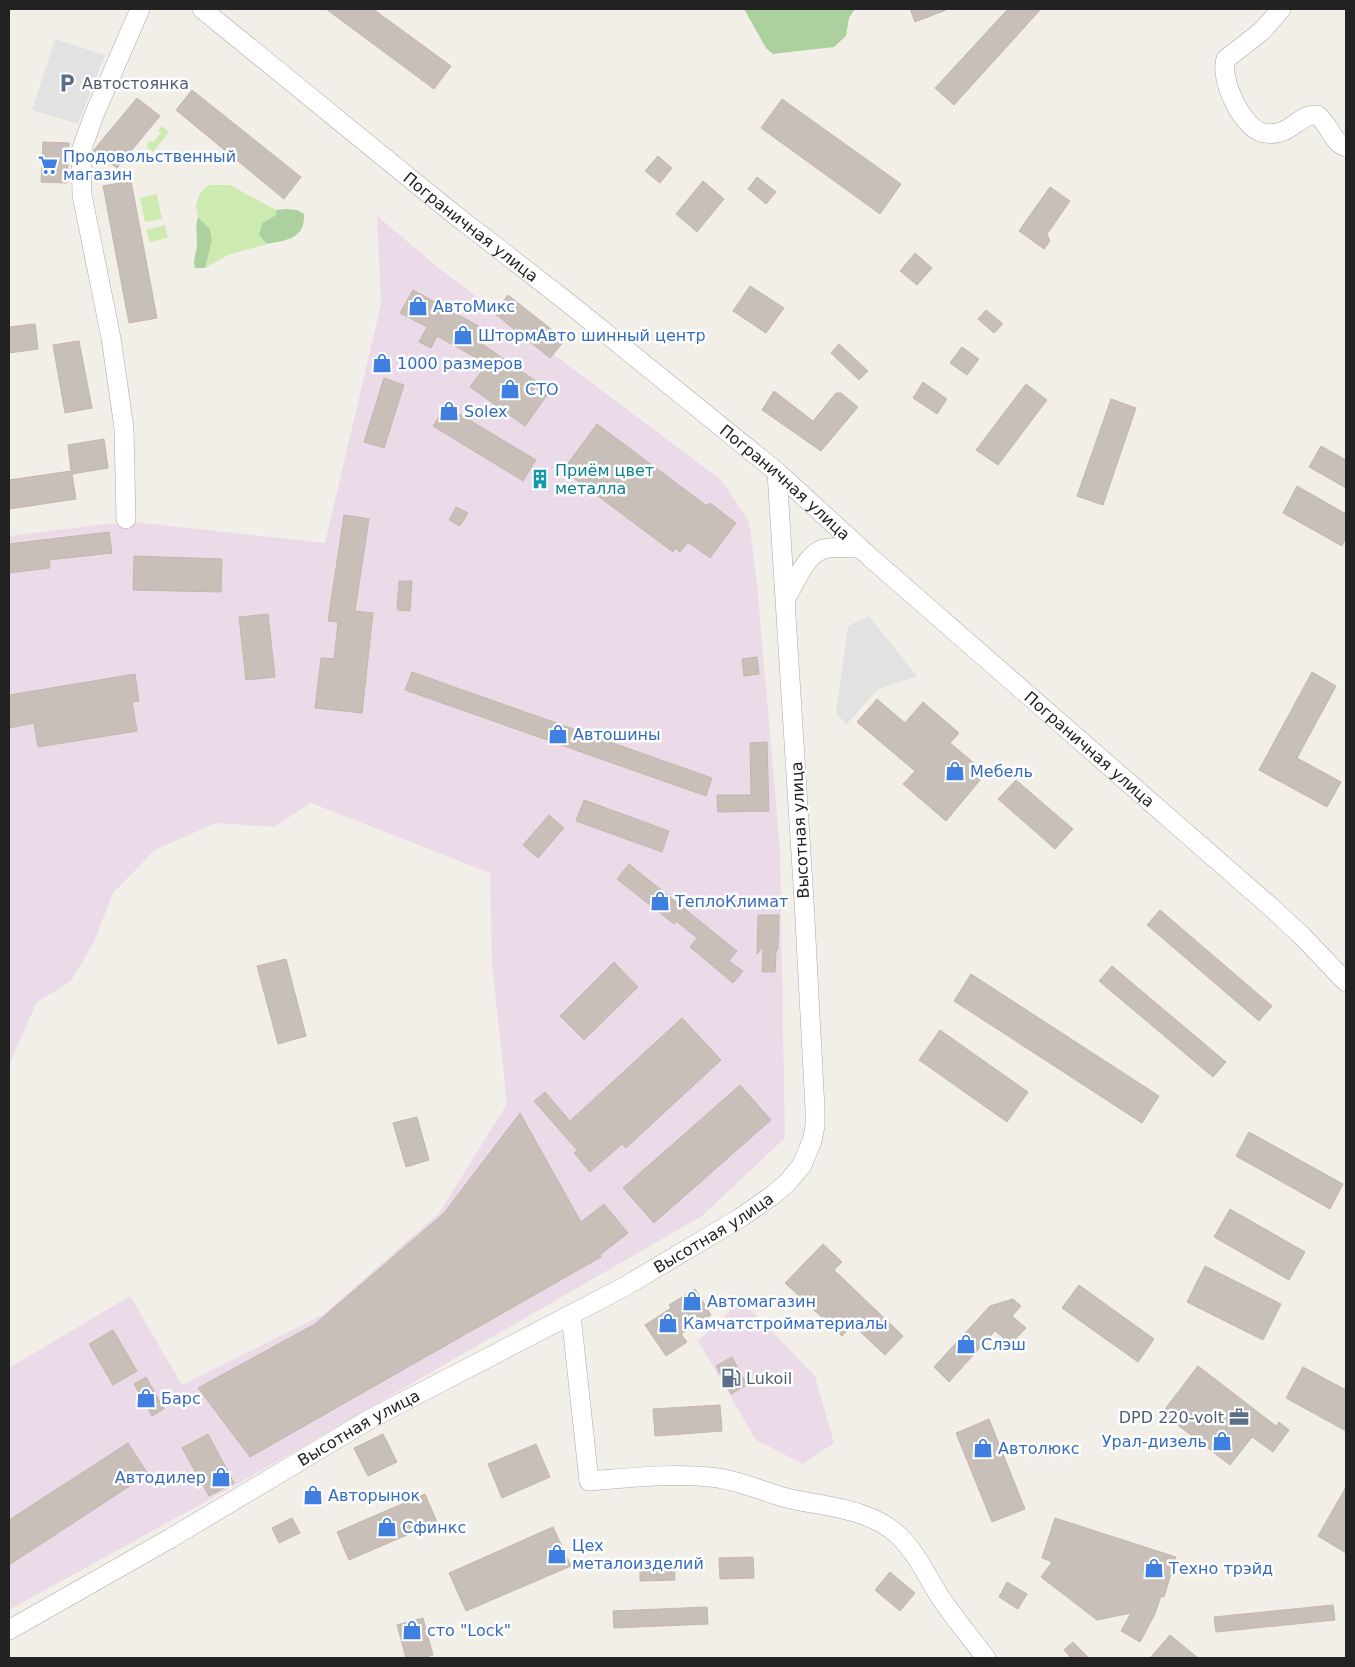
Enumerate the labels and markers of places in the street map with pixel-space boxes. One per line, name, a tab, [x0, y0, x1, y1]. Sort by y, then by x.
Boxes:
parking icon: Автостоянка	[56, 72, 78, 94]
place label: Автостоянка	[82, 74, 189, 93]
place label: Продовольственный магазин	[63, 147, 236, 184]
supermarket icon: Продовольственный магазин	[37, 154, 59, 176]
shop icon: АвтоМикс	[407, 295, 429, 317]
place label: АвтоМикс	[433, 297, 515, 316]
shop icon: ШтормАвто шинный центр	[452, 324, 474, 346]
place label: ШтормАвто шинный центр	[478, 326, 706, 345]
shop icon: 1000 размеров	[371, 352, 393, 374]
place label: 1000 размеров	[397, 354, 523, 373]
shop icon: СТО	[499, 378, 521, 400]
place label: СТО	[525, 380, 559, 399]
shop icon: Solex	[438, 400, 460, 422]
place label: Solex	[464, 402, 507, 421]
place label: Приём цвет металла	[555, 461, 654, 498]
building icon: Приём цвет металла	[529, 468, 551, 490]
shop icon: Автошины	[547, 723, 569, 745]
place label: Автошины	[573, 725, 661, 744]
shop icon: Мебель	[944, 760, 966, 782]
place label: Мебель	[970, 762, 1033, 781]
shop icon: ТеплоКлимат	[649, 890, 671, 912]
place label: ТеплоКлимат	[674, 892, 788, 911]
shop icon: Автомагазин	[681, 1290, 703, 1312]
place label: Автомагазин	[707, 1292, 816, 1311]
shop icon: Камчатстройматериалы	[657, 1312, 679, 1334]
place label: Камчатстройматериалы	[683, 1314, 888, 1333]
shop icon: Слэш	[955, 1333, 977, 1355]
place label: Слэш	[981, 1335, 1026, 1354]
fuel station icon: Lukoil	[720, 1367, 742, 1389]
place label: Lukoil	[746, 1369, 792, 1388]
shop icon: Барс	[135, 1387, 157, 1409]
place label: Барс	[161, 1389, 201, 1408]
office icon: DPD 220-volt	[1228, 1406, 1250, 1428]
place label: DPD 220-volt	[1119, 1408, 1224, 1427]
shop icon: Урал-дизель	[1211, 1430, 1233, 1452]
place label: Урал-дизель	[1102, 1432, 1207, 1451]
shop icon: Автолюкс	[972, 1437, 994, 1459]
place label: Автолюкс	[998, 1439, 1080, 1458]
shop icon: Автодилер	[210, 1466, 232, 1488]
place label: Автодилер	[115, 1468, 206, 1487]
shop icon: Авторынок	[302, 1484, 324, 1506]
place label: Авторынок	[328, 1486, 421, 1505]
shop icon: Сфинкс	[376, 1516, 398, 1538]
place label: Сфинкс	[402, 1518, 466, 1537]
place label: Цех металоизделий	[572, 1536, 704, 1573]
shop icon: Цех металоизделий	[546, 1543, 568, 1565]
shop icon: Техно трэйд	[1143, 1557, 1165, 1579]
place label: Техно трэйд	[1168, 1559, 1273, 1578]
shop icon: сто "Lock"	[401, 1619, 423, 1641]
place label: сто "Lock"	[427, 1621, 511, 1640]

